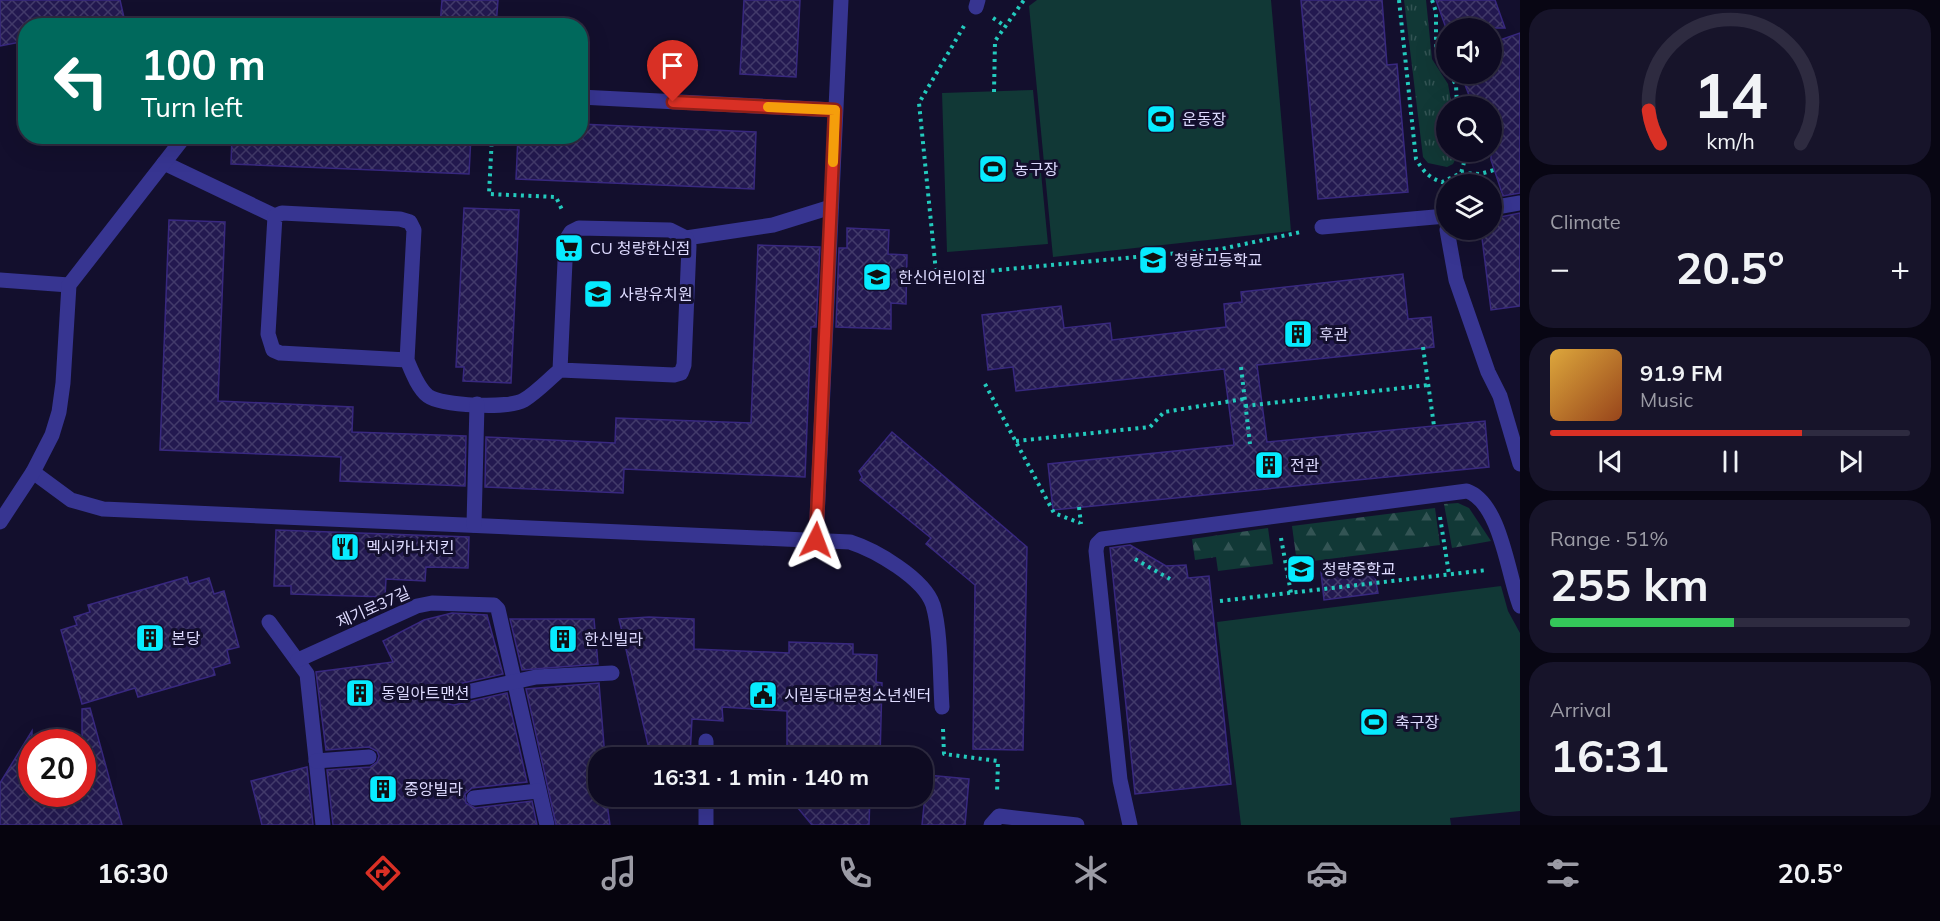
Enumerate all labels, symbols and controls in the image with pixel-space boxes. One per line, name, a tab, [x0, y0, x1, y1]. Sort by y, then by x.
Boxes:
map controls	[1436, 18, 1502, 240]
button: sound	[1436, 18, 1502, 84]
text: 100 m	[141, 38, 266, 91]
pin	[647, 40, 698, 102]
icon: left	[42, 42, 120, 120]
icon: arrive	[656, 49, 689, 82]
text: 14	[1693, 55, 1767, 134]
text: Turn left	[141, 90, 243, 124]
button: search	[1436, 96, 1502, 162]
sports icon: 운동장	[1145, 103, 1177, 135]
place label: 운동장	[1182, 109, 1226, 129]
text: km/h	[1706, 127, 1754, 154]
sports icon: 농구장	[977, 153, 1009, 185]
place label: 농구장	[1014, 159, 1058, 179]
button: layers	[1436, 174, 1502, 240]
text: Climate	[1550, 209, 1621, 234]
supermarket icon: CU 청량한신점	[553, 232, 585, 264]
place label: CU 청량한신점	[590, 238, 690, 258]
text: 20.5°	[1675, 239, 1785, 295]
school or university icon: 청량고등학교	[1137, 244, 1169, 276]
text: −	[1550, 247, 1570, 288]
text: +	[1890, 247, 1910, 288]
place label: 청량고등학교	[1174, 250, 1262, 270]
school or university icon: 한신어린이집	[861, 261, 893, 293]
place label: 한신어린이집	[898, 267, 986, 287]
school or university icon: 사랑유치원	[582, 278, 614, 310]
place label: 사랑유치원	[619, 284, 693, 304]
building icon: 후관	[1282, 318, 1314, 350]
place label: 후관	[1319, 324, 1349, 344]
text: 91.9 FM	[1640, 359, 1723, 387]
text: Music	[1640, 387, 1693, 412]
icon: previous	[1594, 445, 1627, 478]
icon: pause	[1714, 445, 1747, 478]
icon: next	[1834, 445, 1867, 478]
building icon: 전관	[1253, 449, 1285, 481]
place label: 전관	[1290, 455, 1320, 475]
position arrow	[784, 508, 848, 572]
text: Range · 51%	[1550, 526, 1668, 551]
restaurant icon: 멕시카나치킨	[329, 531, 361, 563]
place label: 멕시카나치킨	[366, 537, 454, 557]
school or university icon: 청량중학교	[1285, 553, 1317, 585]
text: 255 km	[1550, 556, 1709, 612]
place label: 청량중학교	[1322, 559, 1396, 579]
street label: 제기로37길	[333, 582, 413, 632]
building icon: 본당	[134, 622, 166, 654]
building icon: 한신빌라	[547, 623, 579, 655]
place label: 본당	[171, 628, 201, 648]
place label: 한신빌라	[584, 629, 643, 649]
building icon: 동일아트맨션	[344, 677, 376, 709]
public building icon: 시립동대문청소년센터	[747, 679, 779, 711]
place label: 동일아트맨션	[381, 683, 469, 703]
place label: 시립동대문청소년센터	[784, 685, 931, 705]
text: Arrival	[1550, 697, 1611, 722]
sports icon: 축구장	[1358, 706, 1390, 738]
place label: 축구장	[1395, 712, 1439, 732]
text: 16:31	[1550, 727, 1669, 783]
speed limit sign: 20	[18, 729, 96, 807]
text: 16:31 · 1 min · 140 m	[652, 763, 869, 791]
building icon: 중앙빌라	[367, 773, 399, 805]
place label: 중앙빌라	[404, 779, 463, 799]
icon: directions	[362, 852, 404, 894]
icon: music	[598, 852, 640, 894]
icon: phone	[834, 852, 876, 894]
icon: climate	[1070, 852, 1112, 894]
icon: car	[1306, 852, 1348, 894]
icon: filters	[1542, 852, 1584, 894]
text: 16:30	[97, 856, 168, 890]
text: 20.5°	[1777, 856, 1843, 890]

